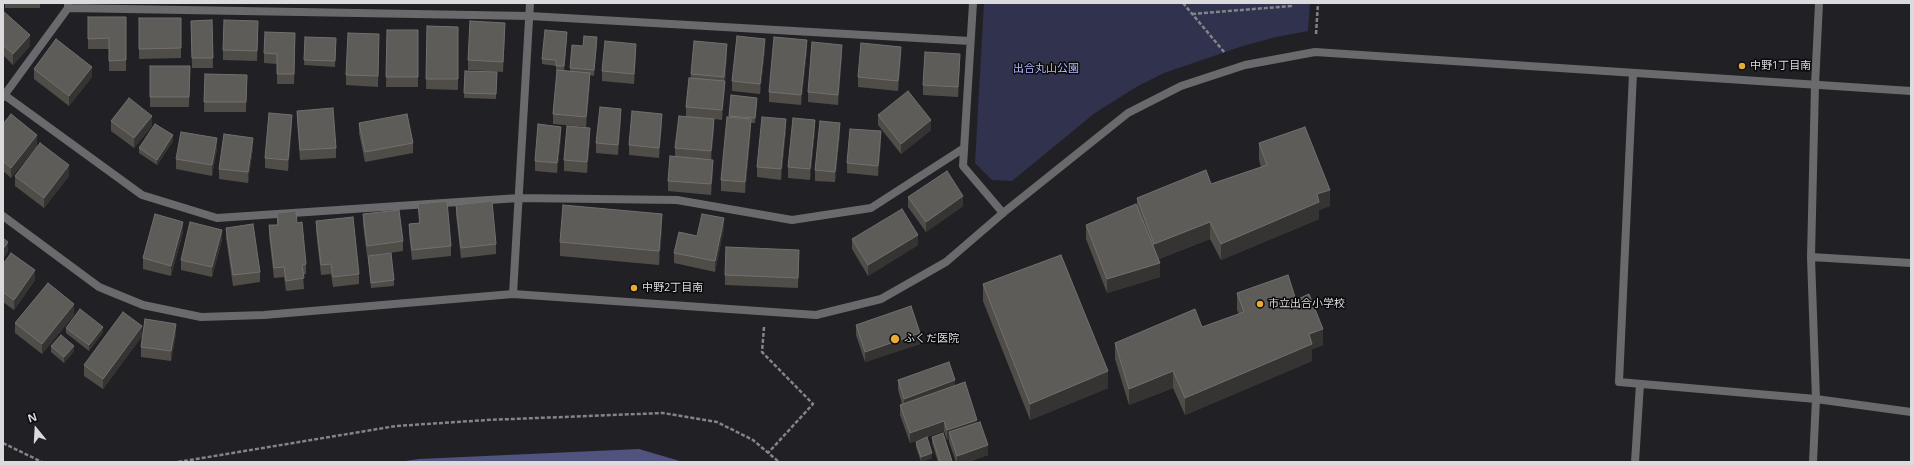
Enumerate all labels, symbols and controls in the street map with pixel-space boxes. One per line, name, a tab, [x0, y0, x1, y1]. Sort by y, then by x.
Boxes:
place label: 中野1丁目南	[1750, 59, 1811, 73]
marker: 中野1丁目南	[1737, 61, 1747, 71]
park label: 出合丸山公園	[1013, 62, 1079, 76]
place label: 中野2丁目南	[642, 281, 703, 295]
marker: 中野2丁目南	[629, 283, 639, 293]
place label: 市立出合小学校	[1268, 297, 1345, 311]
marker: 市立出合小学校	[1255, 299, 1265, 309]
place label: ふくだ医院	[904, 332, 959, 346]
marker: ふくだ医院	[889, 333, 901, 345]
north arrow	[16, 409, 56, 449]
text: N	[26, 409, 39, 426]

